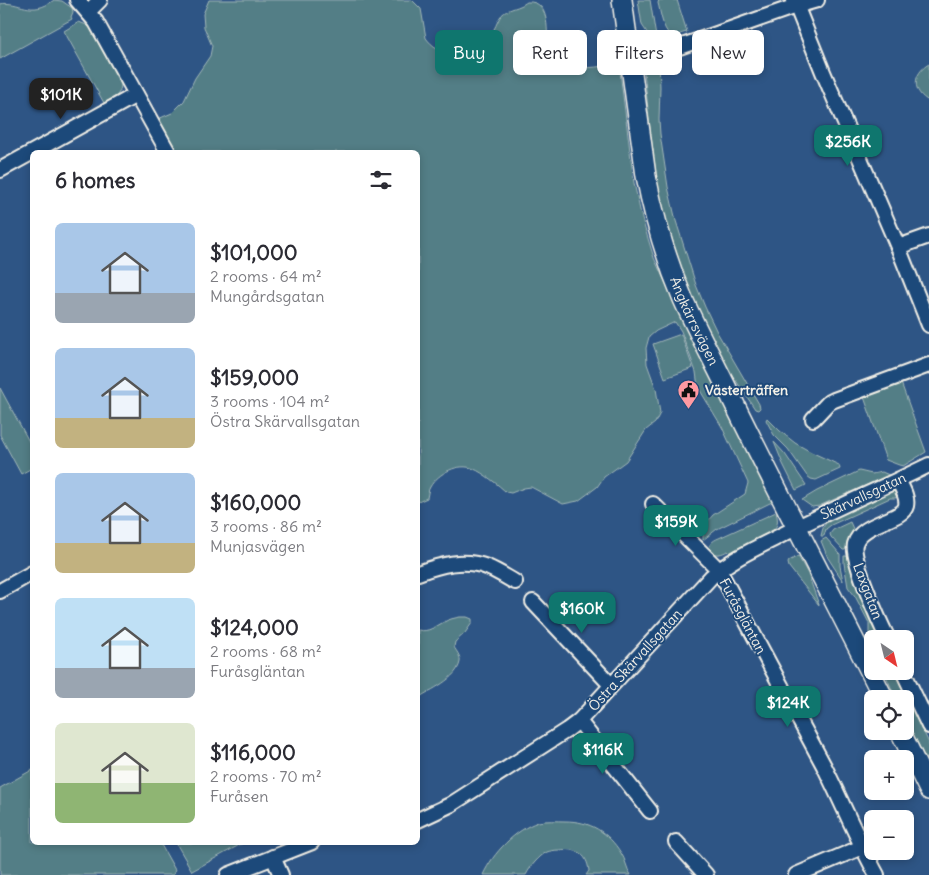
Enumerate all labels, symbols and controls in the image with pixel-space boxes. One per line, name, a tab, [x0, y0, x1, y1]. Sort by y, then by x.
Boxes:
chip: Buy	[435, 30, 503, 75]
chip: Rent	[513, 30, 587, 75]
chip: Filters	[597, 30, 682, 75]
chip: New	[692, 30, 764, 75]
pin: $101K	[26, 78, 96, 120]
text: $101K	[40, 84, 82, 104]
pin: $256K	[813, 124, 883, 167]
text: $256K	[825, 131, 871, 151]
icon: filters	[367, 166, 395, 194]
text: 6 homes	[55, 167, 135, 194]
text: $101,000	[210, 239, 298, 266]
icon: home	[95, 243, 155, 303]
text: 2 rooms · 64 m²	[210, 266, 322, 286]
street label: Ängkärrsvägen	[666, 274, 723, 368]
text: Mungårdsgatan	[210, 286, 324, 306]
text: $159,000	[210, 364, 299, 391]
icon: home	[95, 368, 155, 428]
public building icon: Västerträffen	[677, 378, 701, 409]
place label: Västerträffen	[705, 381, 788, 399]
text: 3 rooms · 104 m²	[210, 391, 330, 411]
text: Östra Skärvallsgatan	[210, 411, 360, 431]
street label: Skärvallsgatan	[817, 468, 909, 524]
text: $160,000	[210, 489, 301, 516]
icon: home	[95, 493, 155, 553]
pin: $159K	[641, 504, 711, 547]
text: $159K	[654, 511, 698, 531]
text: 3 rooms · 86 m²	[210, 516, 322, 536]
text: Munjasvägen	[210, 536, 305, 556]
street label: Laxgatan	[849, 560, 887, 622]
street label: Furåsgläntan	[716, 575, 770, 657]
pin: $160K	[547, 592, 617, 634]
text: $160K	[560, 598, 604, 618]
street label: Östra Skärvallsgatan	[584, 605, 686, 715]
text: $124,000	[210, 614, 299, 641]
icon: home	[95, 618, 155, 678]
north arrow	[864, 630, 914, 680]
map controls	[864, 630, 914, 860]
text: 2 rooms · 68 m²	[210, 641, 322, 661]
text: Furåsgläntan	[210, 661, 305, 681]
pin: $124K	[753, 686, 823, 728]
button: locate	[864, 690, 914, 740]
text: $124K	[767, 692, 809, 712]
pin: $116K	[568, 732, 638, 775]
text: $116,000	[210, 739, 296, 766]
text: $116K	[583, 739, 623, 759]
icon: home	[95, 743, 155, 803]
button: +	[864, 750, 914, 800]
text: 2 rooms · 70 m²	[210, 766, 322, 786]
text: Furåsen	[210, 786, 268, 806]
button: −	[864, 810, 914, 860]

